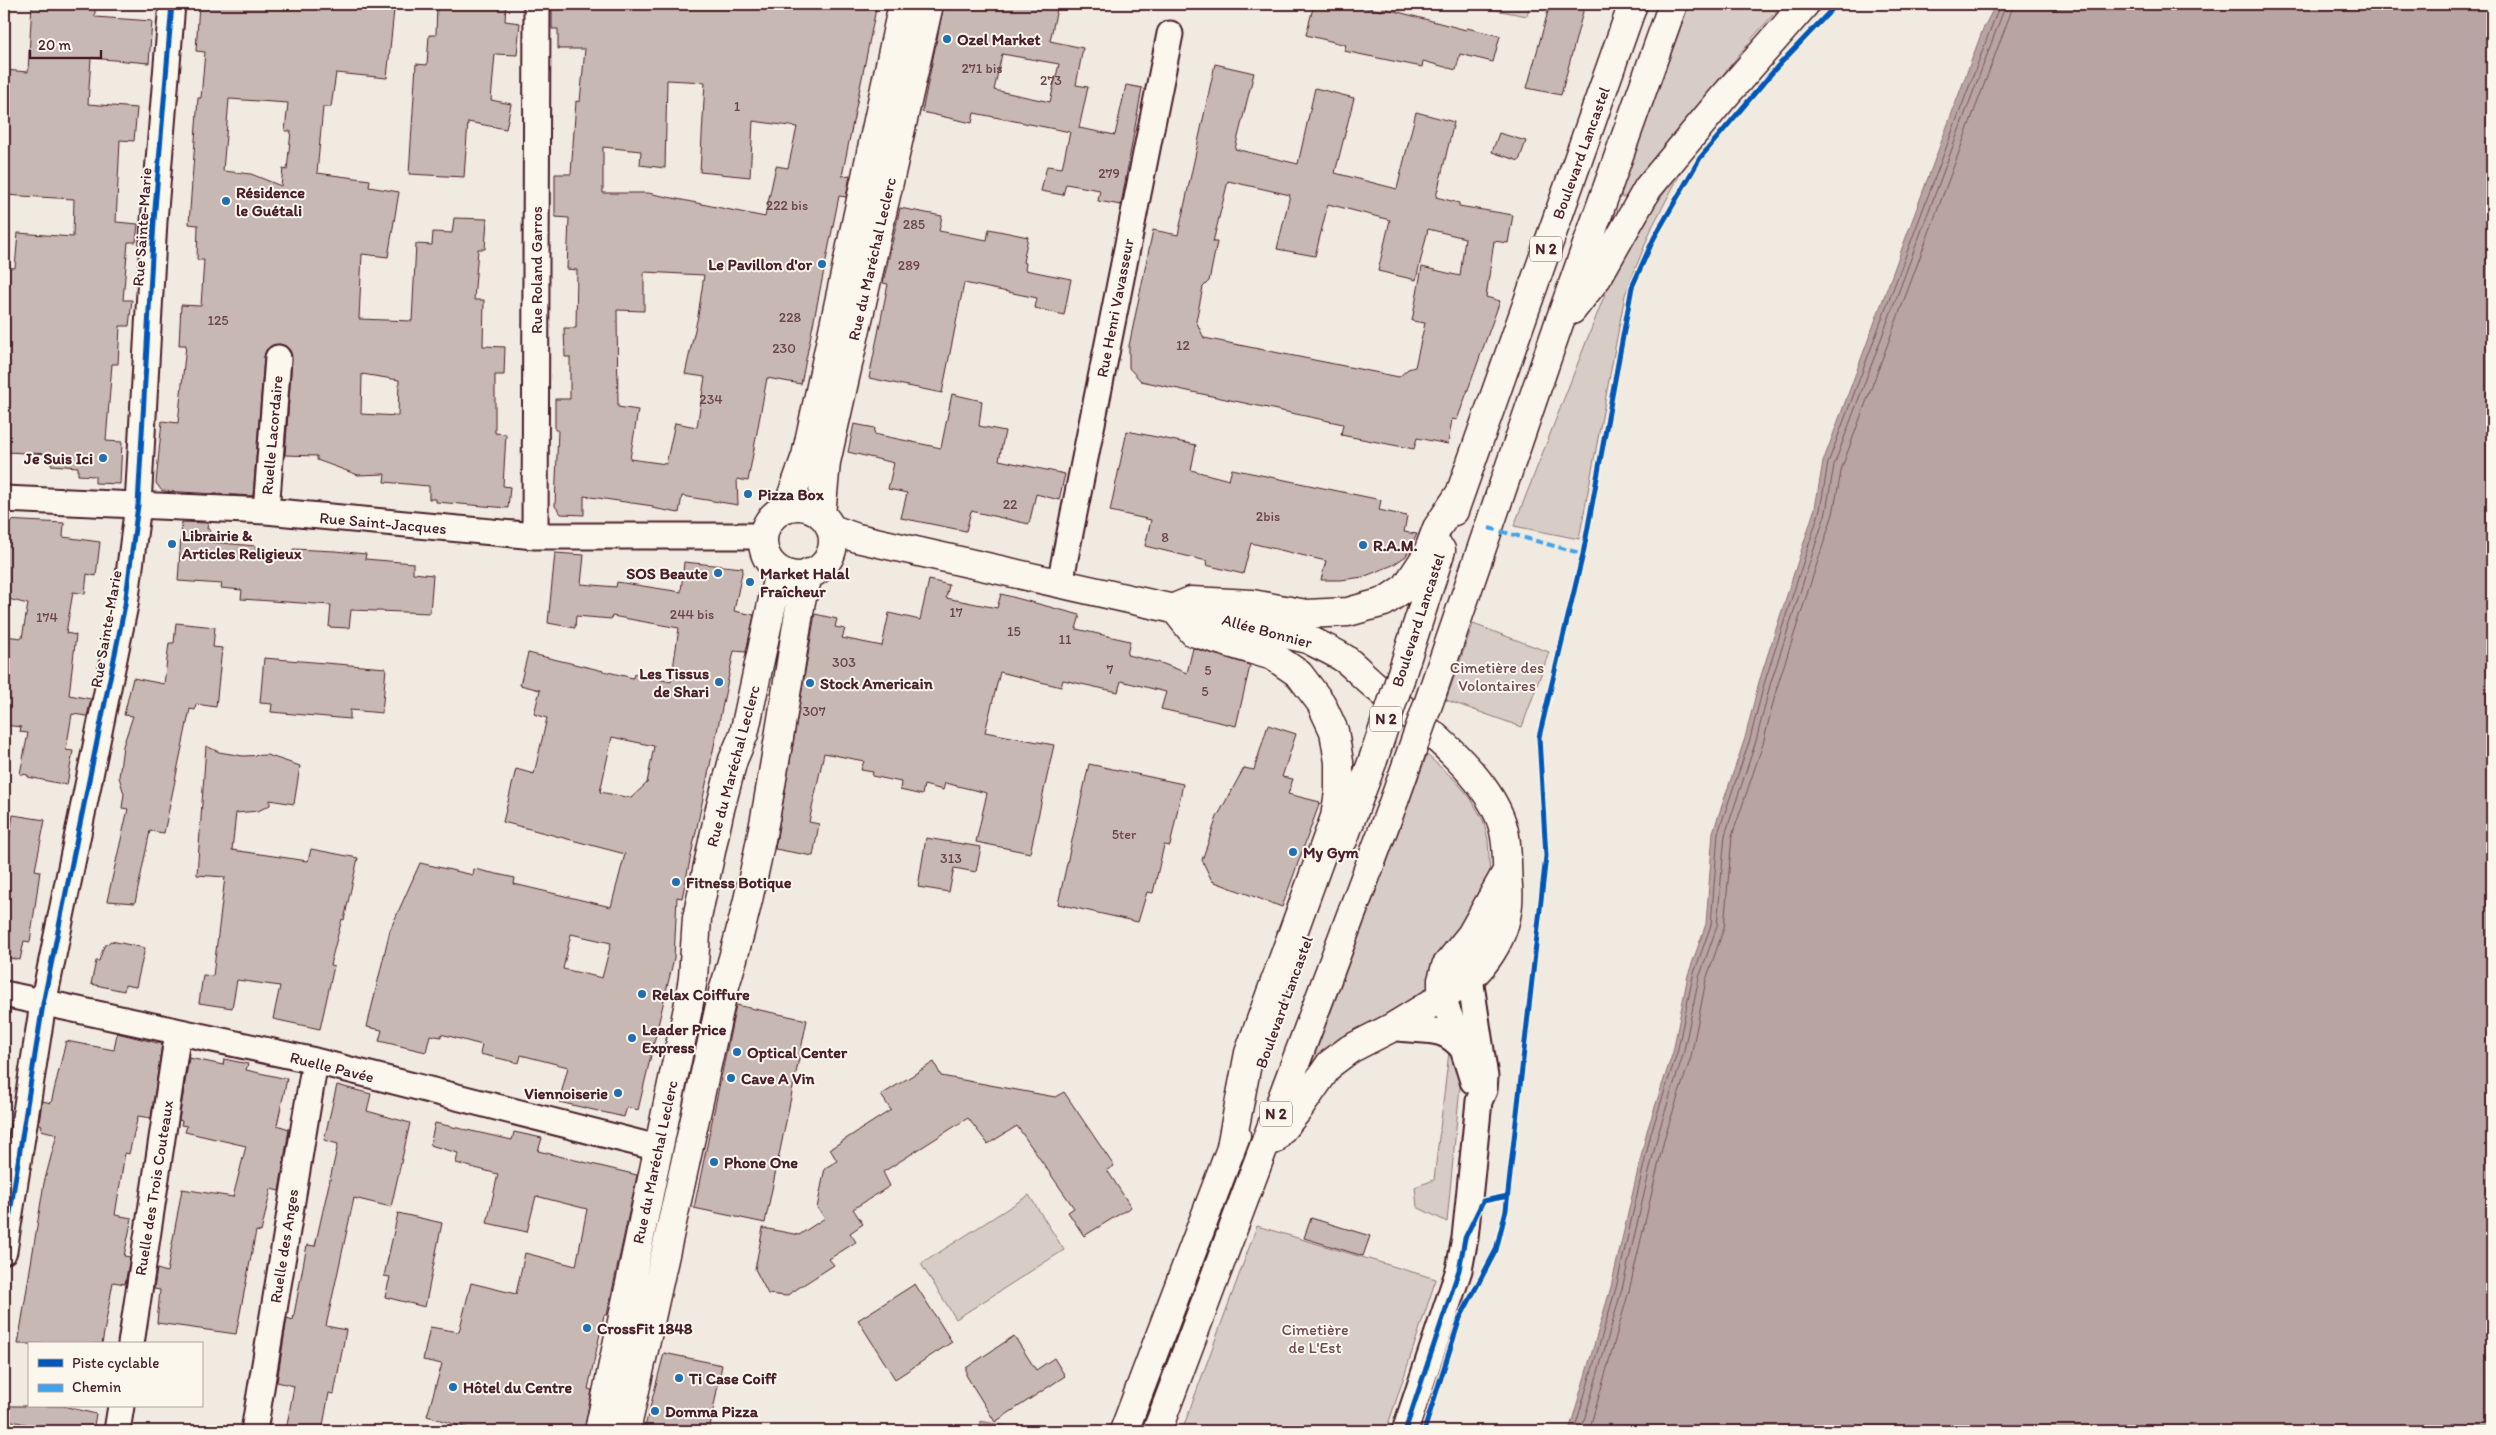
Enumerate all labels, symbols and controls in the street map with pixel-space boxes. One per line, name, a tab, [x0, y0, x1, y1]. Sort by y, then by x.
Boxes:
scale bar	[30, 28, 101, 60]
place label: Ozel Market	[957, 30, 1041, 49]
marker: Ozel Market	[941, 33, 953, 45]
text: 20 m	[38, 36, 72, 54]
house number: 271 bis	[961, 60, 1003, 77]
house number: 273	[1040, 72, 1062, 89]
street label: Boulevard Lancastel	[1548, 84, 1614, 222]
house number: 1	[734, 98, 741, 115]
house number: 279	[1098, 165, 1120, 182]
street label: Rue Sainte-Marie	[128, 167, 156, 287]
street label: Rue du Maréchal Leclerc	[844, 176, 900, 342]
place label: Résidence le Guétali	[236, 183, 305, 220]
marker: Résidence le Guétali	[220, 195, 232, 207]
house number: 222 bis	[766, 197, 808, 214]
street label: Rue Roland Garros	[527, 206, 546, 334]
house number: 285	[903, 216, 925, 233]
street label: Rue Henri Vavasseur	[1092, 236, 1138, 379]
road number: N 2	[1530, 236, 1562, 262]
place label: Le Pavillon d'or	[708, 255, 813, 274]
house number: 289	[898, 257, 920, 274]
marker: Le Pavillon d'or	[816, 258, 828, 270]
house number: 228	[779, 309, 802, 326]
house number: 125	[207, 312, 229, 329]
house number: 12	[1176, 337, 1191, 354]
house number: 230	[772, 340, 796, 357]
street label: Ruelle Lacordaire	[257, 375, 287, 495]
house number: 234	[699, 391, 723, 408]
place label: Je Suis Ici	[23, 449, 93, 468]
marker: Je Suis Ici	[97, 452, 109, 464]
place label: Pizza Box	[758, 485, 825, 504]
marker: Pizza Box	[742, 488, 754, 500]
house number: 22	[1003, 496, 1018, 513]
street label: Rue Saint-Jacques	[319, 508, 447, 538]
house number: 2bis	[1256, 508, 1280, 525]
place label: Librairie & Articles Religieux	[181, 526, 302, 564]
house number: 8	[1161, 529, 1169, 546]
place label: R.A.M.	[1373, 536, 1418, 555]
marker: Librairie & Articles Religieux	[166, 538, 178, 550]
marker: R.A.M.	[1357, 539, 1369, 551]
street label: Boulevard Lancastel	[1387, 550, 1449, 689]
place label: SOS Beaute	[626, 564, 708, 583]
place label: Market Halal Fraîcheur	[760, 564, 850, 601]
marker: SOS Beaute	[712, 567, 724, 579]
street label: Rue Sainte-Marie	[86, 569, 126, 689]
marker: Market Halal Fraîcheur	[744, 576, 756, 588]
house number: 17	[949, 604, 963, 621]
house number: 244 bis	[670, 606, 714, 623]
house number: 174	[36, 609, 59, 626]
street label: Allée Bonnier	[1220, 610, 1314, 652]
house number: 15	[1007, 623, 1021, 640]
house number: 11	[1059, 631, 1072, 648]
house number: 303	[832, 654, 856, 671]
park label: Cimetière des Volontaires	[1450, 658, 1544, 695]
house number: 7	[1107, 661, 1114, 678]
house number: 5	[1204, 662, 1212, 679]
place label: Les Tissus de Shari	[639, 664, 709, 701]
place label: Stock Americain	[820, 674, 934, 693]
marker: Les Tissus de Shari	[713, 676, 725, 688]
marker: Stock Americain	[804, 677, 816, 689]
street label: Rue du Maréchal Leclerc	[702, 683, 764, 849]
house number: 5	[1201, 683, 1209, 700]
house number: 307	[802, 703, 826, 720]
road number: N 2	[1370, 706, 1402, 732]
house number: 5ter	[1112, 826, 1137, 843]
place label: My Gym	[1303, 843, 1359, 863]
marker: My Gym	[1287, 846, 1299, 858]
house number: 313	[940, 850, 962, 867]
place label: Fitness Botique	[686, 873, 792, 893]
marker: Fitness Botique	[670, 876, 682, 888]
street label: Boulevard Lancastel	[1251, 933, 1317, 1071]
place label: Relax Coiffure	[652, 985, 750, 1004]
marker: Relax Coiffure	[636, 988, 648, 1000]
place label: Leader Price Express	[642, 1020, 727, 1058]
marker: Leader Price Express	[626, 1032, 638, 1044]
place label: Optical Center	[747, 1043, 848, 1063]
marker: Optical Center	[731, 1046, 743, 1058]
street label: Ruelle Pavée	[288, 1047, 376, 1087]
place label: Cave A Vin	[741, 1069, 815, 1088]
marker: Cave A Vin	[725, 1072, 737, 1084]
street label: Rue du Maréchal Leclerc	[628, 1078, 682, 1246]
place label: Viennoiserie	[524, 1084, 608, 1103]
marker: Viennoiserie	[612, 1087, 624, 1099]
street label: Ruelle des Trois Couteaux	[131, 1099, 177, 1277]
road number: N 2	[1260, 1102, 1292, 1126]
place label: Phone One	[724, 1153, 798, 1172]
marker: Phone One	[708, 1156, 720, 1168]
street label: Ruelle des Anges	[266, 1188, 302, 1304]
place label: CrossFit 1848	[597, 1319, 693, 1338]
park label: Cimetière de L'Est	[1281, 1320, 1349, 1357]
marker: CrossFit 1848	[581, 1322, 593, 1334]
legend	[28, 1342, 202, 1408]
text: Piste cyclable	[72, 1354, 159, 1372]
place label: Ti Case Coiff	[688, 1369, 777, 1388]
marker: Ti Case Coiff	[673, 1372, 685, 1384]
text: Chemin	[72, 1378, 122, 1396]
place label: Hôtel du Centre	[463, 1378, 572, 1397]
marker: Hôtel du Centre	[447, 1381, 459, 1393]
place label: Domma Pizza	[665, 1402, 759, 1421]
marker: Domma Pizza	[649, 1405, 661, 1417]

